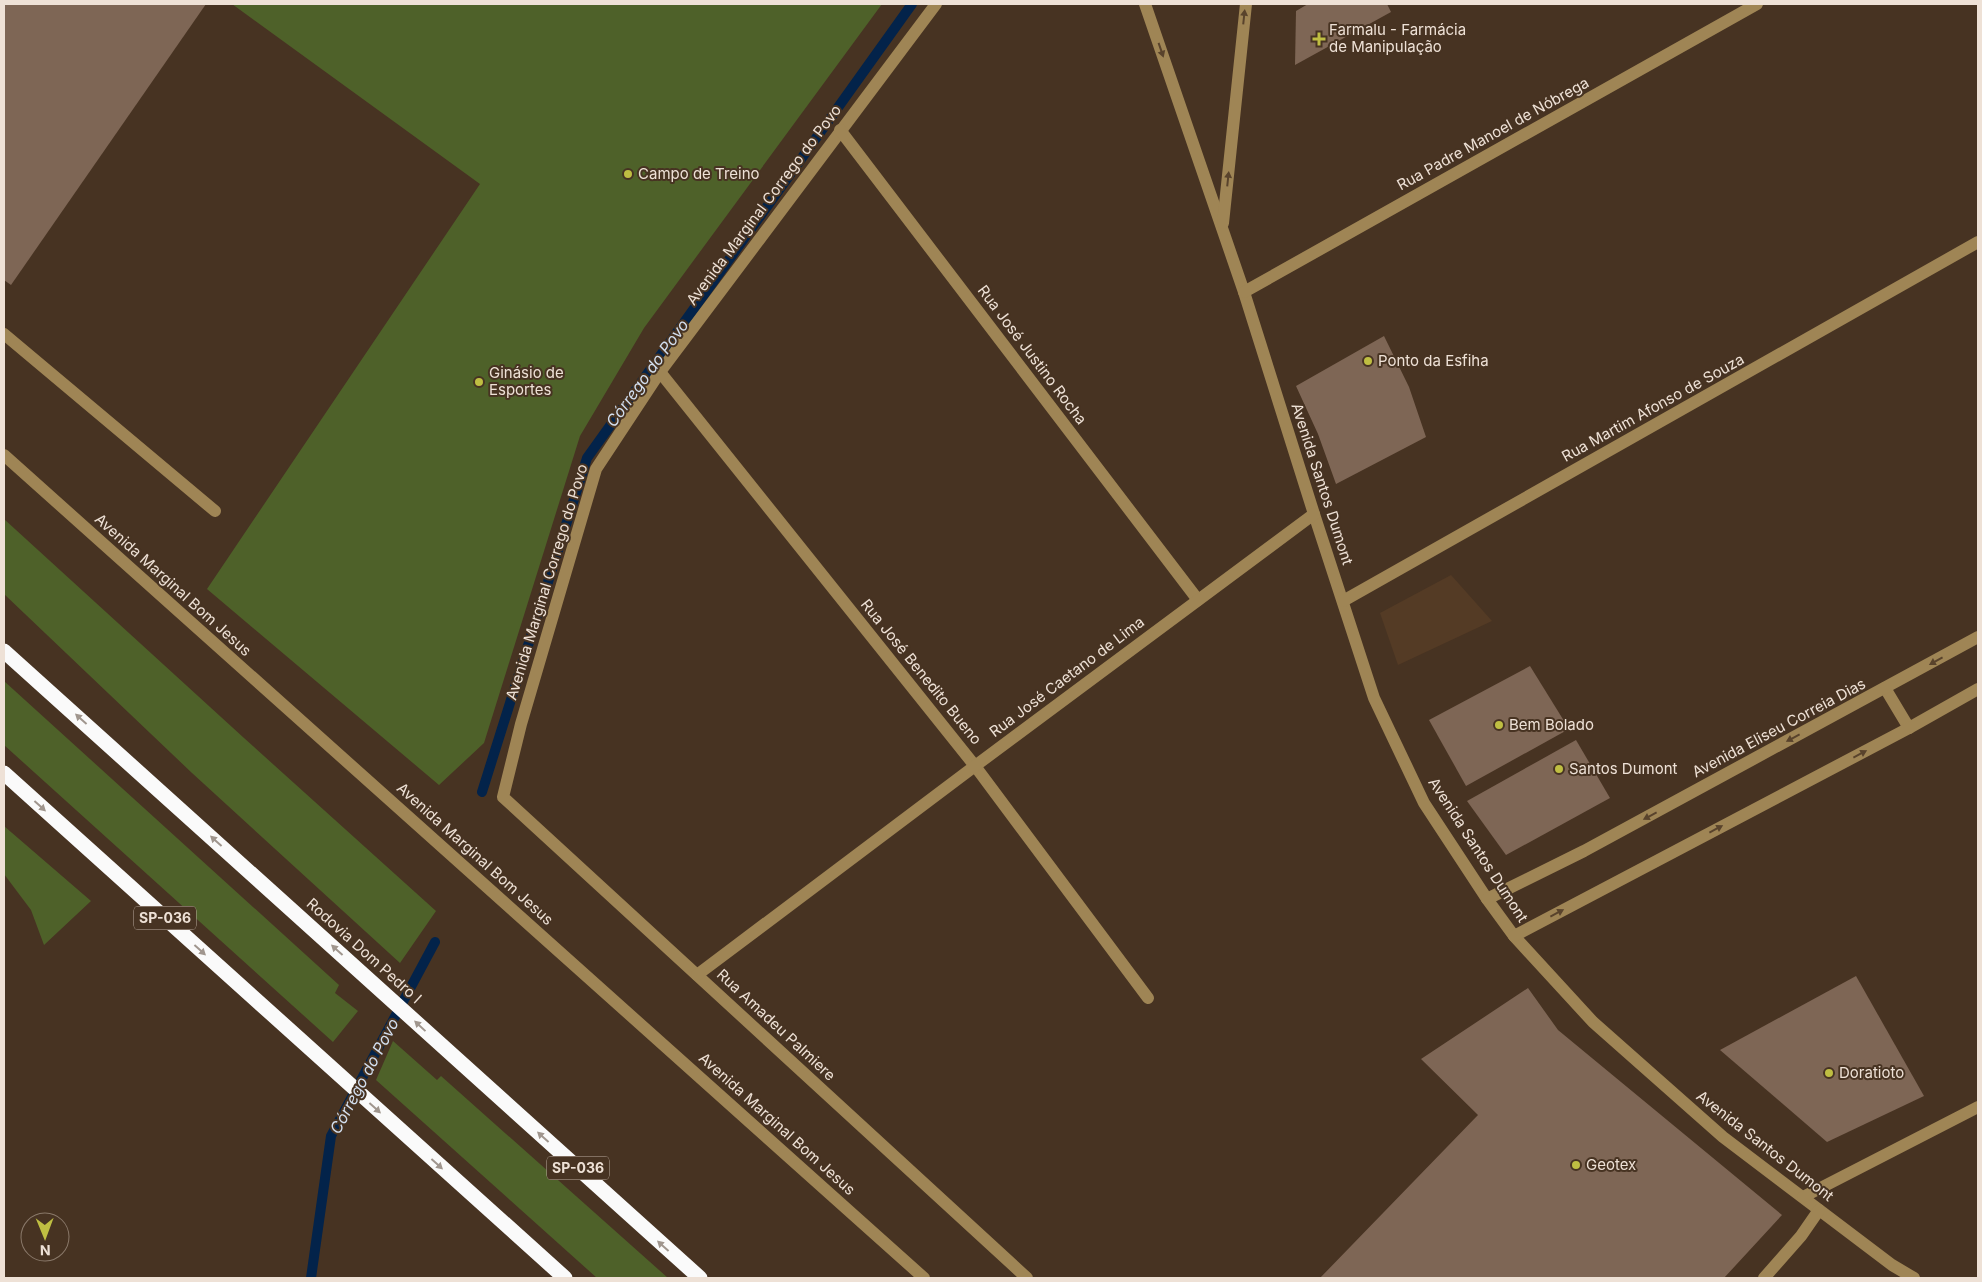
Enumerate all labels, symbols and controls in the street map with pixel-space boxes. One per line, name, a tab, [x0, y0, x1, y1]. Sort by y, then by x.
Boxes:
one-way arrow	[1240, 9, 1248, 25]
place label: Farmalu - Farmácia de Manipulação	[1329, 20, 1466, 56]
marker: Farmalu - Farmácia de Manipulação	[1313, 33, 1325, 45]
one-way arrow	[1157, 43, 1165, 58]
street label: Rua Padre Manoel de Nóbrega	[1393, 73, 1592, 194]
street label: Avenida Marginal Corrego do Povo	[682, 101, 845, 309]
place label: Campo de Treino	[638, 164, 760, 183]
marker: Campo de Treino	[622, 168, 634, 180]
one-way arrow	[1224, 171, 1232, 187]
street label: Rua José Justino Rocha	[974, 281, 1091, 428]
water label: Córrego do Povo	[601, 315, 693, 431]
street label: Rua Martim Afonso de Souza	[1558, 349, 1747, 466]
place label: Ponto da Esfiha	[1378, 351, 1489, 370]
marker: Ponto da Esfiha	[1362, 355, 1374, 367]
place label: Ginásio de Esportes	[489, 363, 564, 399]
marker: Ginásio de Esportes	[473, 376, 485, 388]
street label: Avenida Santos Dumont	[1287, 401, 1358, 567]
street label: Avenida Marginal Corrego do Povo	[501, 461, 592, 702]
street label: Avenida Marginal Bom Jesus	[91, 509, 256, 660]
street label: Rua José Benedito Bueno	[857, 595, 986, 748]
street label: Rua José Caetano de Lima	[985, 612, 1148, 741]
one-way arrow	[1929, 656, 1942, 665]
street label: Avenida Eliseu Correia Dias	[1689, 674, 1869, 781]
one-way arrow	[74, 714, 87, 725]
place label: Bem Bolado	[1509, 715, 1594, 734]
marker: Bem Bolado	[1493, 719, 1505, 731]
one-way arrow	[1786, 734, 1800, 743]
one-way arrow	[1853, 750, 1867, 758]
place label: Santos Dumont	[1569, 759, 1677, 778]
marker: Santos Dumont	[1553, 763, 1565, 775]
street label: Avenida Santos Dumont	[1424, 774, 1532, 926]
street label: Avenida Marginal Bom Jesus	[393, 778, 558, 929]
one-way arrow	[34, 800, 46, 812]
one-way arrow	[1643, 811, 1657, 820]
one-way arrow	[1709, 825, 1723, 833]
one-way arrow	[210, 836, 223, 847]
street label: Rodovia Dom Pedro I	[303, 894, 426, 1007]
road number: SP-036	[134, 906, 196, 930]
one-way arrow	[1550, 909, 1564, 917]
one-way arrow	[193, 944, 205, 956]
one-way arrow	[332, 944, 344, 956]
street label: Rua Amadeu Palmiere	[713, 965, 840, 1085]
water label: Córrego do Povo	[325, 1015, 403, 1137]
one-way arrow	[414, 1020, 426, 1032]
street label: Avenida Marginal Bom Jesus	[695, 1048, 860, 1199]
place label: Doratioto	[1839, 1063, 1904, 1082]
marker: Doratioto	[1823, 1067, 1835, 1079]
street label: Avenida Santos Dumont	[1693, 1086, 1838, 1205]
one-way arrow	[369, 1102, 381, 1114]
one-way arrow	[537, 1131, 549, 1143]
place label: Geotex	[1586, 1155, 1636, 1174]
road number: SP-036	[547, 1156, 609, 1180]
one-way arrow	[431, 1158, 443, 1170]
marker: Geotex	[1570, 1159, 1582, 1171]
north arrow	[20, 1212, 70, 1262]
one-way arrow	[657, 1240, 670, 1251]
text: N	[40, 1242, 51, 1259]

